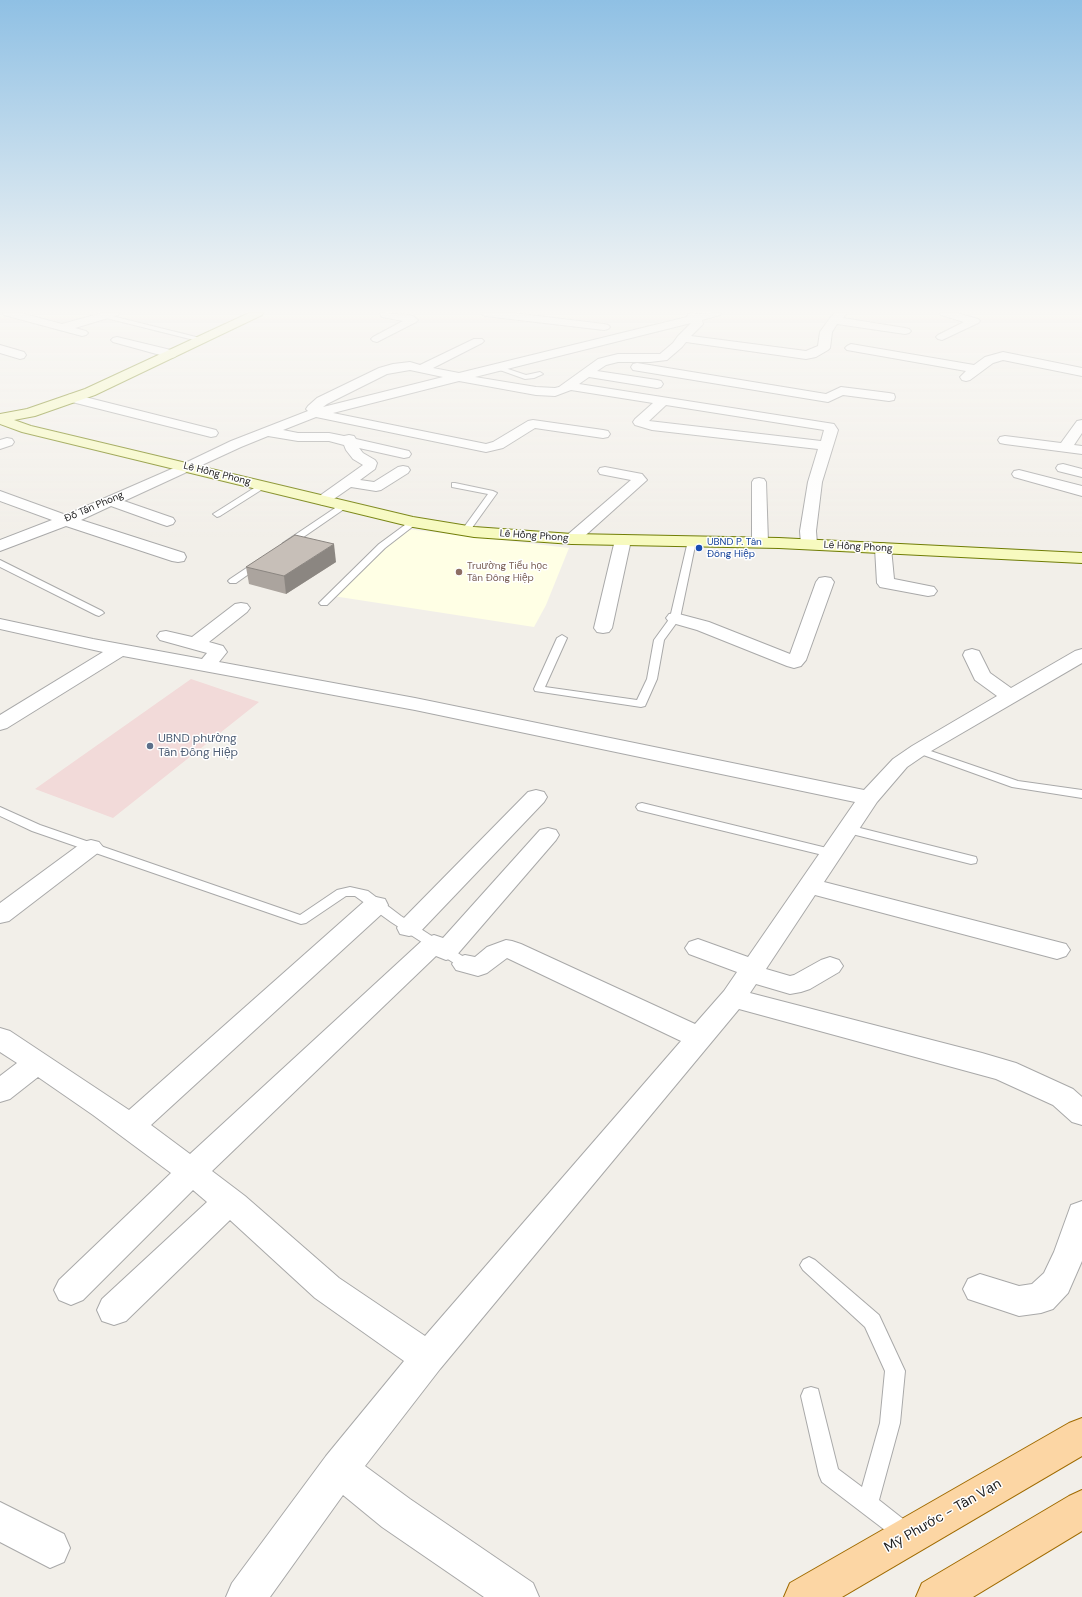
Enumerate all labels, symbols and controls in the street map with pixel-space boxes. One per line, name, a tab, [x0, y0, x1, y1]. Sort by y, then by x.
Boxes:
street label: Lê Hồng Phong	[182, 460, 252, 488]
street label: Đỗ Tấn Phong	[63, 489, 125, 525]
street label: Lê Hồng Phong	[499, 528, 569, 544]
place label: UBND P. Tân Đông Hiệp	[707, 536, 762, 560]
street label: Lê Hồng Phong	[823, 539, 893, 555]
marker: UBND P. Tân Đông Hiệp	[694, 543, 704, 553]
place label: Truường Tiểu học Tân Đông Hiệp	[467, 560, 548, 584]
marker: Truường Tiểu học Tân Đông Hiệp	[454, 567, 464, 577]
place label: UBND phường Tân Đông Hiệp	[158, 732, 238, 760]
marker: UBND phường Tân Đông Hiệp	[145, 741, 155, 751]
street label: Mỹ Phước - Tân Vạn	[881, 1476, 1005, 1556]

